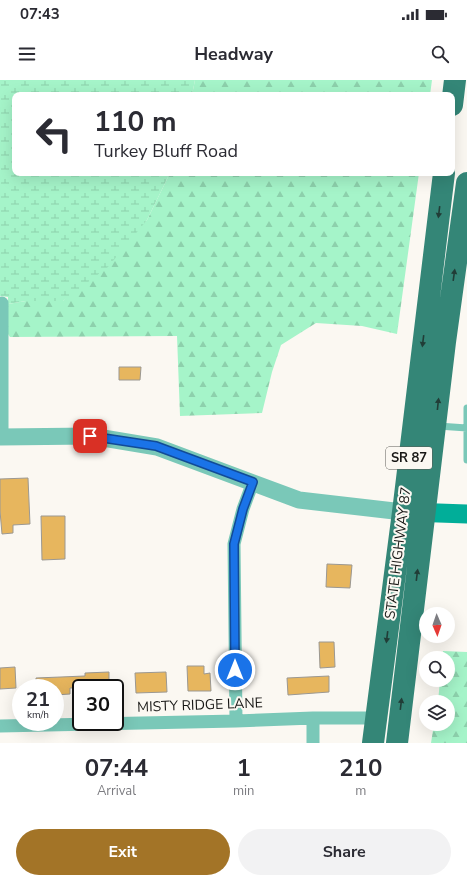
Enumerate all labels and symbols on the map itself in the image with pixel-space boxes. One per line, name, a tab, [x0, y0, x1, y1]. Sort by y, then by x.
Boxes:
one-way arrow	[436, 206, 442, 218]
one-way arrow	[451, 269, 457, 281]
one-way arrow	[420, 335, 426, 347]
one-way arrow	[435, 398, 441, 410]
pin	[73, 419, 107, 453]
road number: SR 87	[386, 447, 432, 469]
street label: STATE HIGHWAY 87	[380, 486, 416, 620]
one-way arrow	[414, 569, 420, 581]
north arrow	[419, 607, 455, 643]
one-way arrow	[384, 631, 390, 643]
position arrow	[214, 649, 256, 691]
speed limit sign: 30	[72, 679, 124, 731]
street label: MISTY RIDGE LANE	[137, 693, 263, 717]
one-way arrow	[398, 698, 405, 710]

